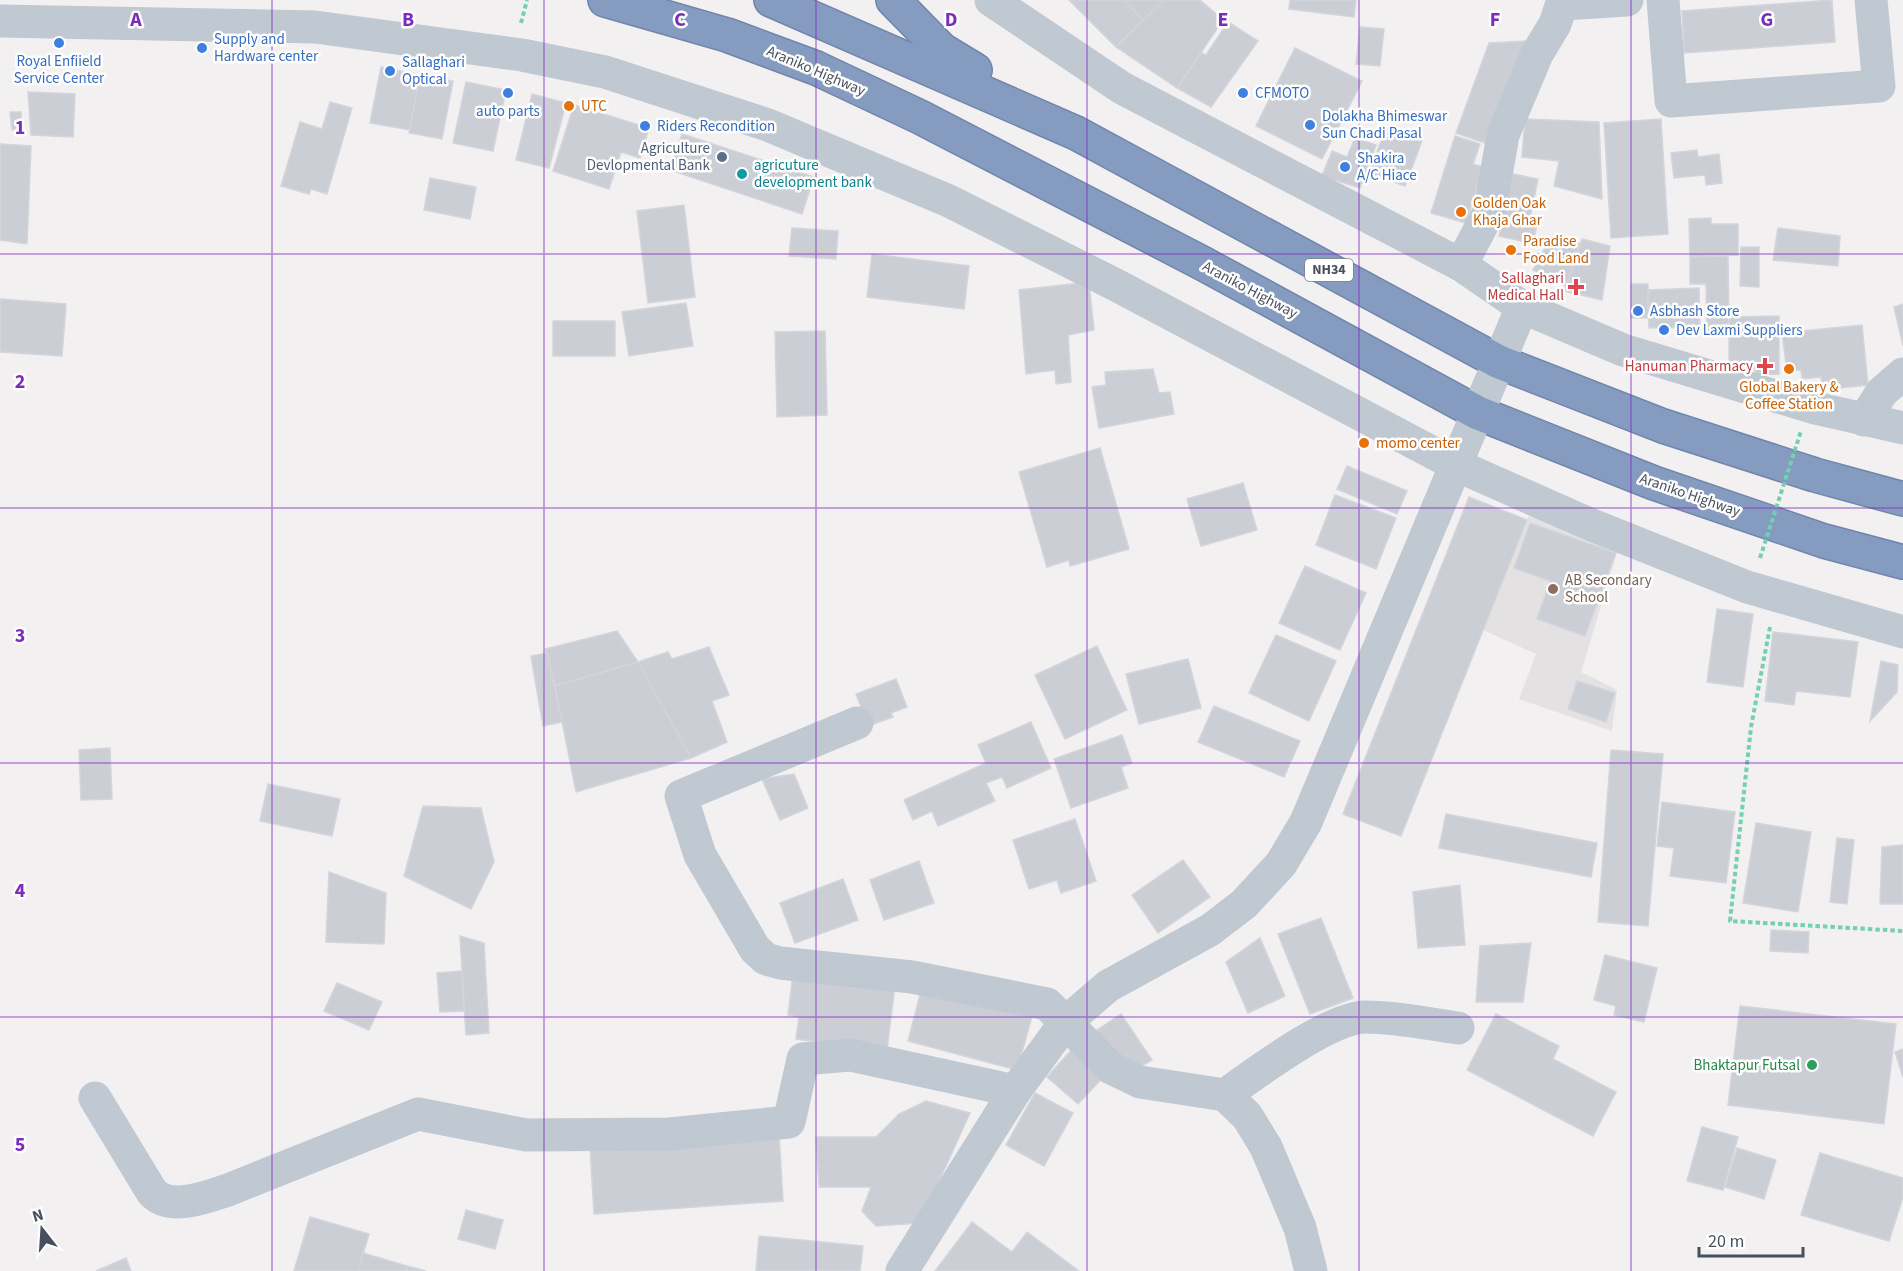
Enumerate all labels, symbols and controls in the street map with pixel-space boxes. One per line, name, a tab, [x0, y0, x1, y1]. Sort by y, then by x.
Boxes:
text: A	[129, 6, 142, 34]
text: B	[402, 6, 414, 34]
text: C	[674, 6, 686, 34]
text: D	[945, 6, 957, 34]
text: E	[1218, 6, 1228, 34]
text: F	[1490, 6, 1500, 34]
text: G	[1761, 6, 1773, 34]
place label: Supply and Hardware center	[214, 29, 319, 67]
marker: Royal Enfiield Service Center	[52, 36, 66, 50]
marker: Supply and Hardware center	[195, 41, 209, 55]
street label: Araniko Highway	[764, 41, 868, 101]
place label: Royal Enfiield Service Center	[14, 51, 105, 89]
place label: Sallaghari Optical	[402, 52, 465, 90]
marker: Sallaghari Optical	[383, 64, 397, 78]
place label: CFMOTO	[1255, 83, 1309, 104]
marker: auto parts	[501, 86, 515, 100]
marker: CFMOTO	[1236, 86, 1250, 100]
place label: UTC	[581, 96, 607, 117]
marker: UTC	[562, 99, 576, 113]
place label: auto parts	[476, 101, 540, 122]
place label: Dolakha Bhimeswar Sun Chadi Pasal	[1322, 106, 1448, 144]
text: 1	[15, 114, 25, 142]
place label: Riders Recondition	[657, 116, 775, 137]
marker: Dolakha Bhimeswar Sun Chadi Pasal	[1303, 118, 1317, 132]
marker: Riders Recondition	[638, 119, 652, 133]
place label: Agriculture Devlopmental Bank	[587, 138, 711, 176]
place label: Shakira A/C Hiace	[1357, 148, 1417, 186]
marker: Agriculture Devlopmental Bank	[715, 150, 729, 164]
place label: agricuture development bank	[754, 155, 873, 193]
marker: Shakira A/C Hiace	[1338, 160, 1352, 174]
marker: agricuture development bank	[735, 167, 749, 181]
place label: Golden Oak Khaja Ghar	[1473, 193, 1547, 231]
marker: Golden Oak Khaja Ghar	[1454, 205, 1468, 219]
place label: Paradise Food Land	[1523, 231, 1589, 269]
marker: Paradise Food Land	[1504, 243, 1518, 257]
street label: Araniko Highway	[1199, 256, 1301, 324]
road number: NH34	[1305, 259, 1353, 281]
place label: Sallaghari Medical Hall	[1488, 268, 1564, 306]
marker: Sallaghari Medical Hall	[1569, 280, 1583, 294]
place label: Asbhash Store	[1650, 301, 1739, 322]
marker: Asbhash Store	[1631, 304, 1645, 318]
place label: Dev Laxmi Suppliers	[1676, 320, 1803, 341]
marker: Dev Laxmi Suppliers	[1657, 323, 1671, 337]
place label: Hanuman Pharmacy	[1625, 356, 1753, 377]
marker: Hanuman Pharmacy	[1758, 359, 1772, 373]
marker: Global Bakery & Coffee Station	[1782, 362, 1796, 376]
text: 2	[15, 368, 25, 396]
place label: Global Bakery & Coffee Station	[1739, 377, 1839, 415]
place label: momo center	[1376, 433, 1461, 454]
marker: momo center	[1357, 436, 1371, 450]
street label: Araniko Highway	[1637, 468, 1743, 522]
place label: AB Secondary School	[1565, 570, 1652, 608]
marker: AB Secondary School	[1546, 582, 1560, 596]
text: 3	[15, 622, 25, 650]
text: 4	[15, 877, 26, 905]
place label: Bhaktapur Futsal	[1693, 1055, 1800, 1076]
marker: Bhaktapur Futsal	[1805, 1058, 1819, 1072]
text: 5	[15, 1131, 25, 1159]
north arrow	[12, 1199, 72, 1259]
text: N	[30, 1204, 46, 1228]
scale bar	[1699, 1220, 1802, 1258]
text: 20 m	[1708, 1229, 1744, 1254]

